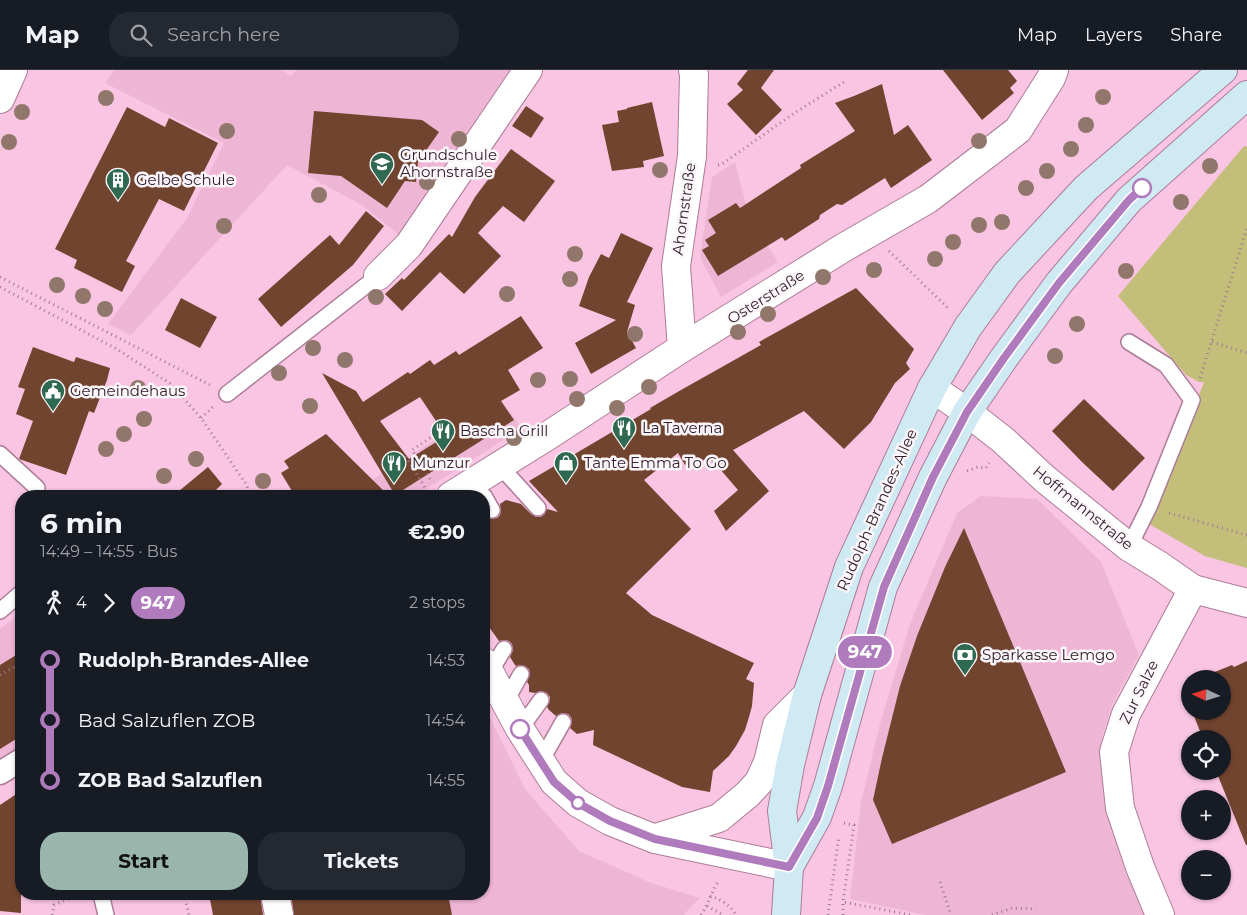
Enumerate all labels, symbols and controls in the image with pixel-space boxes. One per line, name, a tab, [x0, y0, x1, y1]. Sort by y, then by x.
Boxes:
search box	[109, 12, 459, 57]
text: Map	[25, 20, 79, 49]
icon: search	[127, 21, 155, 49]
text: Search here	[167, 23, 280, 46]
text: Map	[1017, 24, 1057, 46]
text: Layers	[1085, 24, 1142, 46]
text: Share	[1170, 24, 1222, 46]
place label: Grundschule Ahornstraße	[400, 145, 497, 181]
school or university icon: Grundschule Ahornstraße	[369, 151, 395, 185]
street label: Ahornstraße	[668, 162, 699, 256]
building icon: Gelbe Schule	[105, 167, 131, 201]
place label: Gelbe Schule	[136, 170, 235, 189]
unlabelled marker	[1132, 178, 1152, 198]
street label: Osterstraße	[724, 265, 808, 328]
public building icon: Gemeindehaus	[40, 378, 66, 412]
place label: Gemeindehaus	[70, 381, 185, 400]
restaurant icon: La Taverna	[611, 415, 637, 449]
restaurant icon: Bascha Grill	[430, 418, 456, 452]
place label: La Taverna	[642, 418, 722, 437]
place label: Bascha Grill	[460, 421, 548, 440]
street label: Rudolph-Brandes-Allee	[832, 426, 921, 594]
restaurant icon: Munzur	[381, 450, 407, 484]
shop icon: Tante Emma To Go	[553, 450, 579, 484]
place label: Munzur	[412, 453, 470, 472]
place label: Tante Emma To Go	[584, 453, 727, 472]
street label: Hoffmannstraße	[1029, 461, 1137, 554]
text: 6 min	[40, 506, 123, 540]
text: €2.90	[408, 521, 465, 544]
text: 14:49 – 14:55 · Bus	[40, 542, 177, 561]
icon: walk	[40, 589, 68, 617]
icon: forward	[95, 589, 123, 617]
text: 947	[141, 592, 175, 614]
text: 4	[76, 593, 87, 612]
text: 2 stops	[409, 593, 465, 612]
line badge: 947	[836, 636, 894, 668]
text: 947	[848, 641, 882, 663]
bank icon: Sparkasse Lemgo	[952, 642, 978, 676]
place label: Sparkasse Lemgo	[982, 645, 1115, 664]
text: Rudolph-Brandes-Allee	[78, 649, 309, 672]
text: 14:53	[427, 651, 465, 670]
street label: Zur Salze	[1115, 657, 1162, 727]
north arrow	[1181, 670, 1231, 720]
map controls	[1181, 670, 1231, 900]
text: Bad Salzuflen ZOB	[78, 709, 255, 732]
text: 14:54	[426, 711, 465, 730]
unlabelled marker	[510, 719, 530, 739]
button: locate	[1181, 730, 1231, 780]
text: ZOB Bad Salzuflen	[78, 769, 263, 792]
text: 14:55	[427, 771, 465, 790]
button: +	[1181, 790, 1231, 840]
unlabelled marker	[571, 796, 585, 810]
button: Start	[40, 832, 248, 890]
button: Tickets	[258, 832, 465, 890]
button: −	[1181, 850, 1231, 900]

